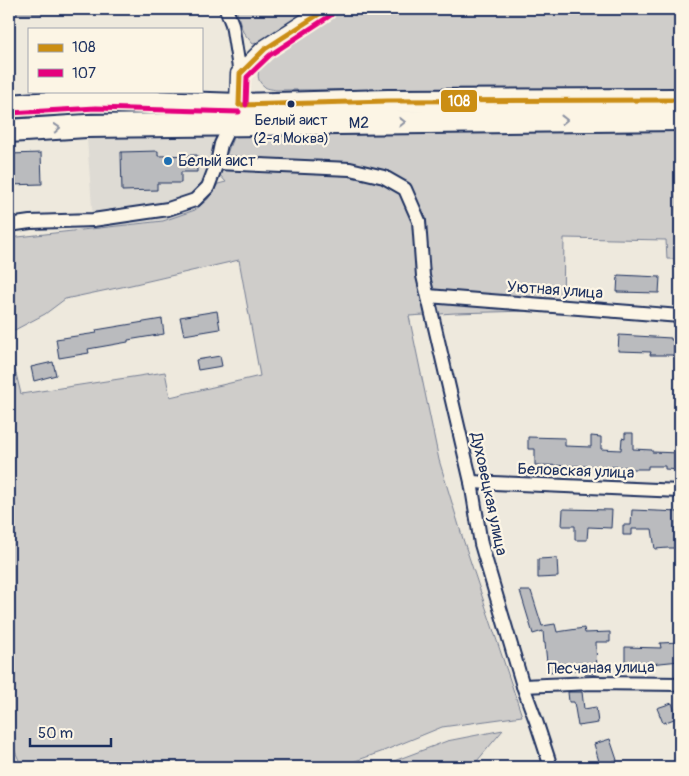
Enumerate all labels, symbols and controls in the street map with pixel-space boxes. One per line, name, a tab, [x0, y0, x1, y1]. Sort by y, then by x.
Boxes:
legend	[28, 28, 202, 92]
text: 108	[72, 38, 96, 57]
text: 107	[72, 64, 96, 83]
line badge: 108	[440, 89, 478, 113]
text: 108	[448, 93, 470, 110]
marker: Белый аист (2-я Моква)	[286, 99, 296, 109]
place label: Белый аист (2-я Моква)	[253, 111, 329, 148]
street label: М2	[349, 113, 369, 133]
one-way arrow	[561, 115, 569, 125]
one-way arrow	[398, 117, 406, 127]
one-way arrow	[54, 122, 62, 133]
place label: Белый аист	[178, 151, 256, 171]
marker: Белый аист	[162, 155, 174, 167]
street label: Уютная улица	[506, 277, 604, 303]
street label: Духовецкая улица	[466, 430, 512, 557]
street label: Беловская улица	[517, 459, 635, 483]
street label: Песчаная улица	[547, 657, 655, 679]
scale bar	[30, 716, 111, 748]
text: 50 m	[38, 724, 73, 743]

